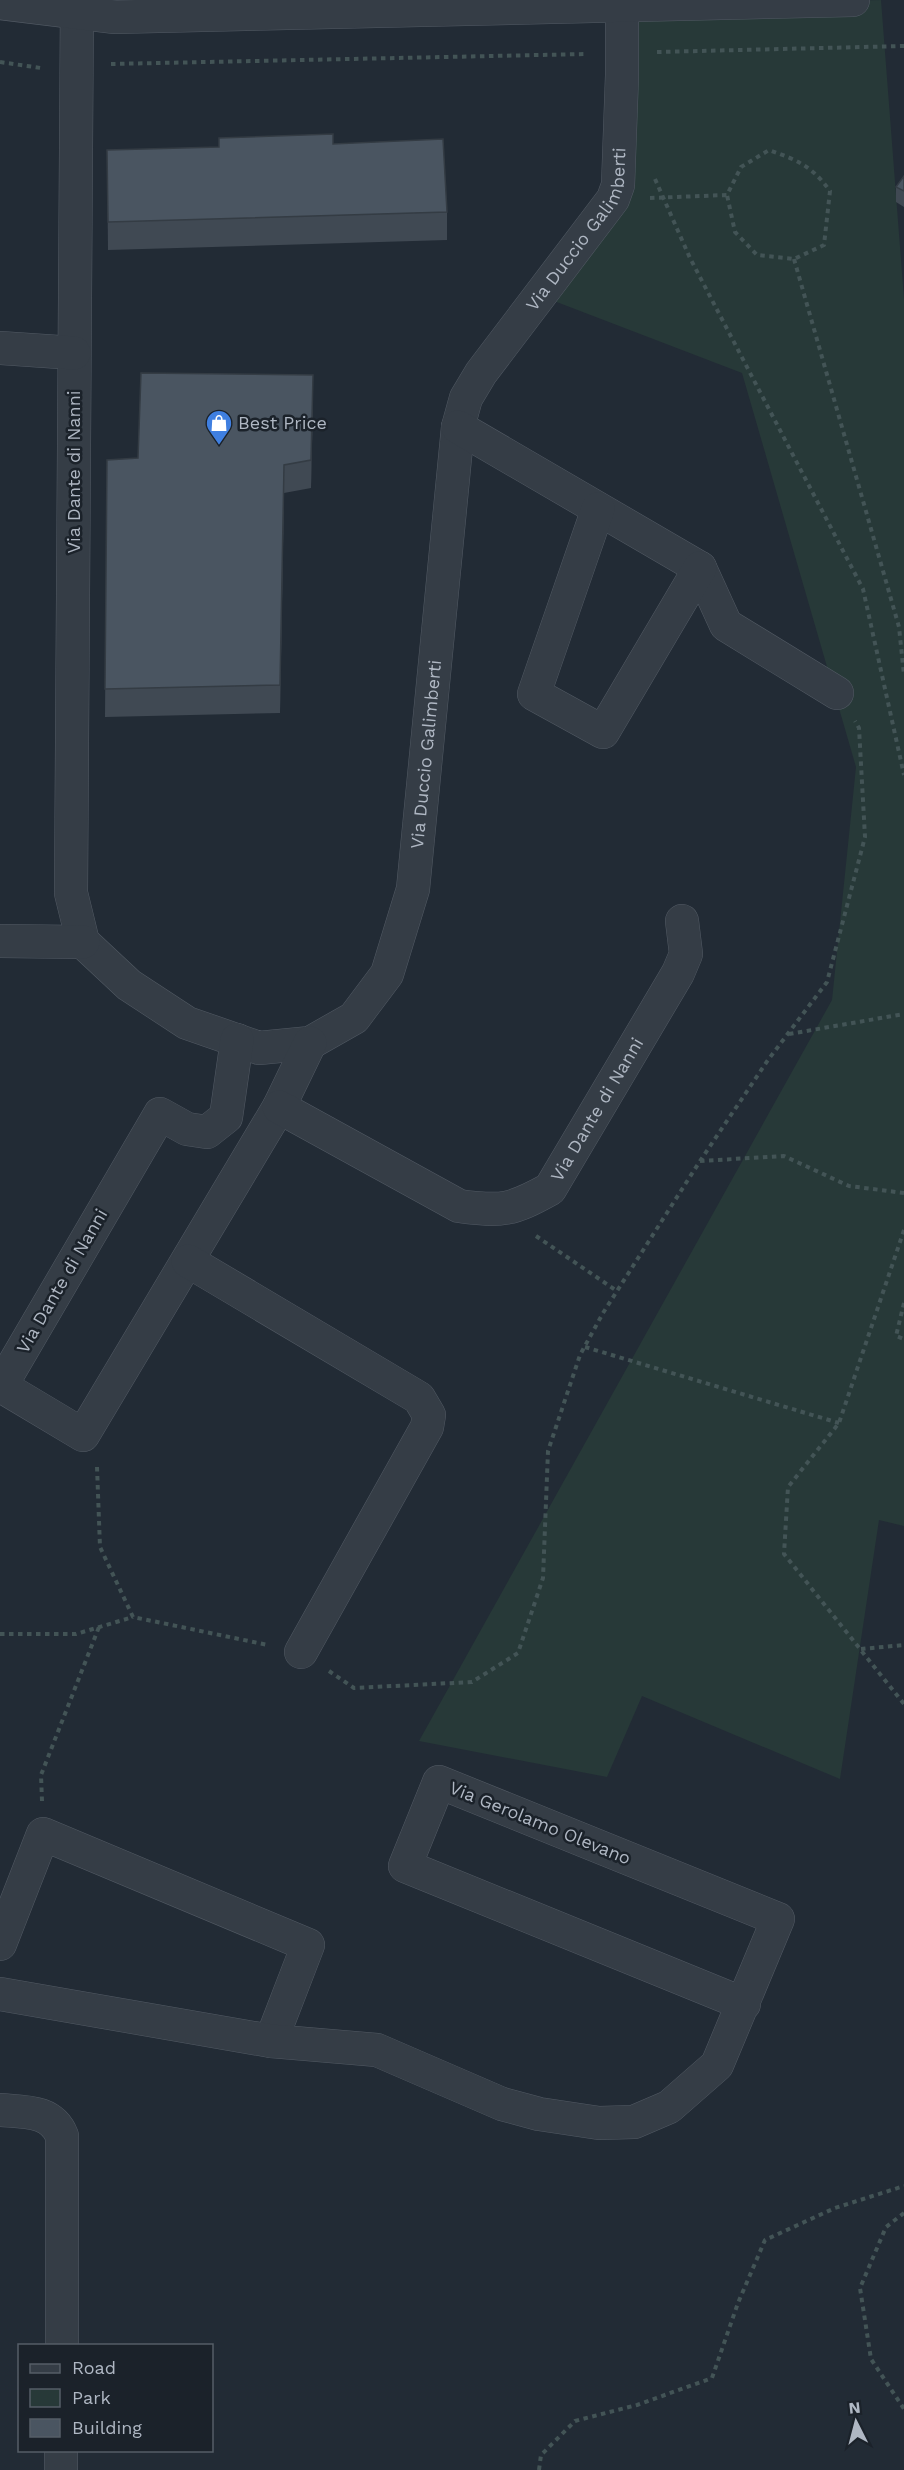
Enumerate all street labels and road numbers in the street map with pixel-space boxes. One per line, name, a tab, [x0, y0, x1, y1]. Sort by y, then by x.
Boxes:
street label: Via Duccio Galimberti	[521, 147, 629, 315]
street label: Via Dante di Nanni	[63, 390, 84, 554]
street label: Via Duccio Galimberti	[406, 659, 445, 850]
street label: Via Dante di Nanni	[546, 1034, 647, 1185]
street label: Via Dante di Nanni	[12, 1205, 111, 1357]
street label: Via Gerolamo Olevano	[446, 1777, 634, 1869]

